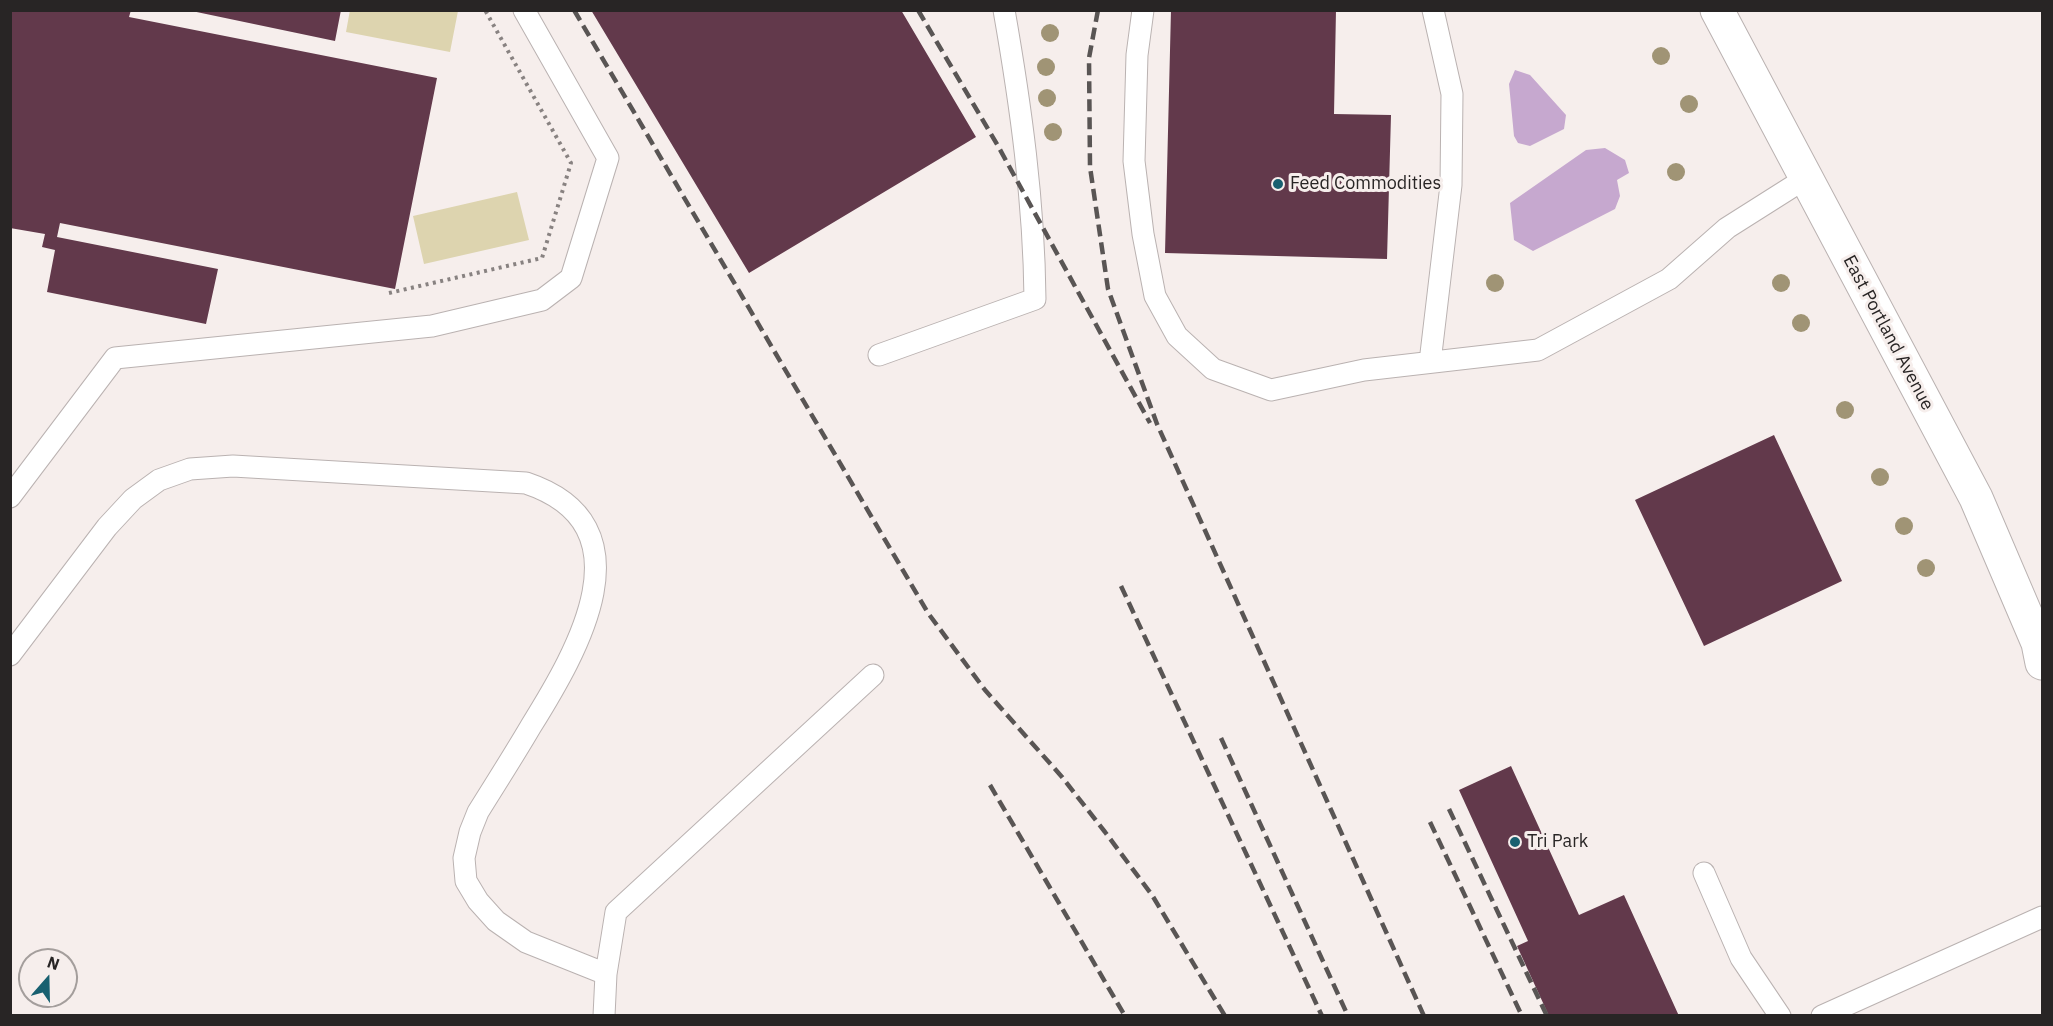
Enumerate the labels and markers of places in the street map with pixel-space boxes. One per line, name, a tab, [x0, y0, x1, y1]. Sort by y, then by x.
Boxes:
place label: Feed Commodities	[1290, 173, 1441, 195]
marker: Feed Commodities	[1271, 177, 1285, 191]
place label: Tri Park	[1527, 831, 1588, 853]
marker: Tri Park	[1508, 835, 1522, 849]

